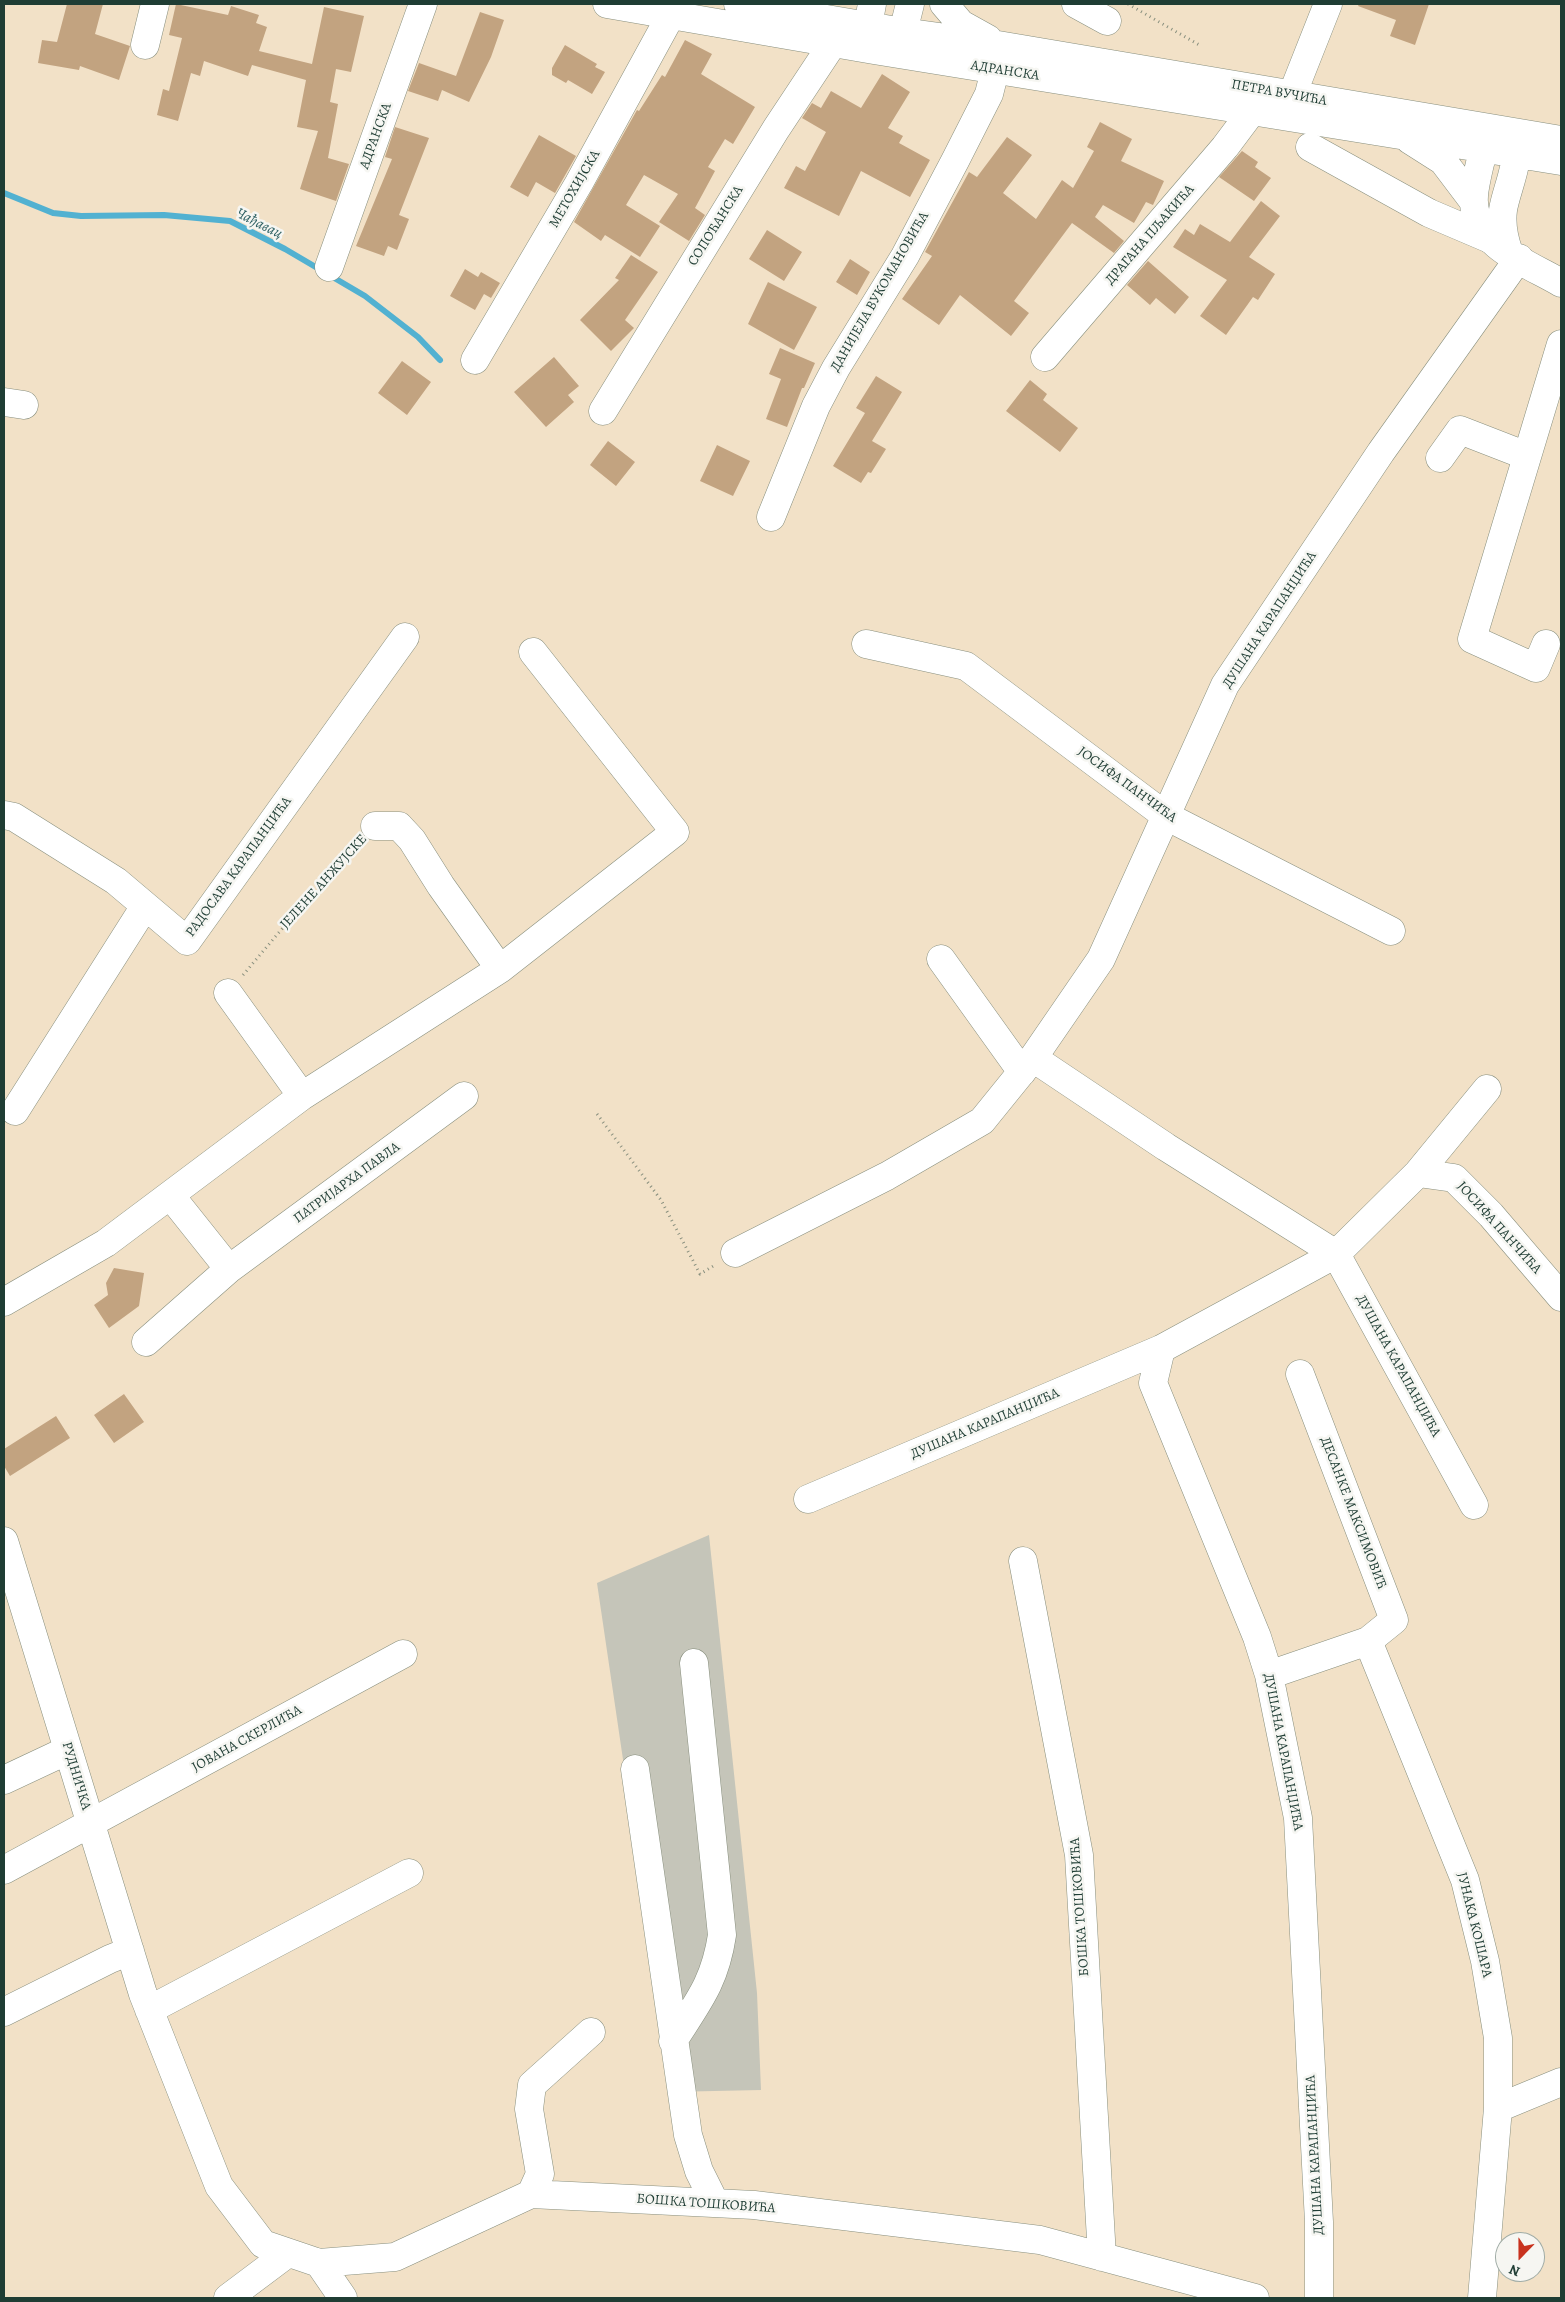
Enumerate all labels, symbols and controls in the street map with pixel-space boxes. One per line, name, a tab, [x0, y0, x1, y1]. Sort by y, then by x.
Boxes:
street label: АДРАНСКА	[970, 57, 1040, 85]
street label: ПЕТРА ВУЧИЋА	[1230, 76, 1328, 110]
street label: АДРАНСКА	[356, 101, 396, 171]
street label: МЕТОХИЈСКА	[546, 147, 604, 231]
street label: ДРАГАНА ПЉАКИЋА	[1102, 182, 1198, 288]
street label: СОПОЋАНСКА	[685, 183, 747, 269]
water label: Чађавац	[233, 205, 285, 243]
street label: ДАНИЈЕЛА ВУКОМАНОВИЋА	[827, 209, 933, 375]
street label: ДУШАНА КАРАПАНЏИЋА	[1219, 548, 1321, 692]
street label: ЈОСИФА ПАНЧИЋА	[1074, 743, 1180, 827]
street label: РАДОСАВА КАРАПАНЏИЋА	[182, 794, 296, 940]
street label: ЈЕЛЕНЕ АНЖУЈСКЕ	[277, 831, 371, 933]
street label: ПАТРИЈАРХА ПАВЛА	[291, 1139, 403, 1227]
street label: ЈОСИФА ПАНЧИЋА	[1453, 1178, 1545, 1278]
street label: ДУШАНА КАРАПАНЏИЋА	[1352, 1292, 1444, 1440]
street label: ДУШАНА КАРАПАНЏИЋА	[908, 1385, 1062, 1463]
street label: ДЕСАНКЕ МАКСИМОВИЋ	[1316, 1434, 1390, 1592]
street label: ДУШАНА КАРАПАНЏИЋА	[1259, 1672, 1307, 1832]
street label: ЈОВАНА СКЕРЛИЋА	[189, 1702, 305, 1776]
street label: РУДНИЧКА	[58, 1740, 94, 1812]
street label: БОШКА ТОШКОВИЋА	[1067, 1837, 1093, 1977]
street label: ЈУНАКА КОШАРА	[1453, 1871, 1495, 1979]
street label: ДУШАНА КАРАПАНЏИЋА	[1302, 2075, 1328, 2235]
street label: БОШКА ТОШКОВИЋА	[636, 2191, 776, 2217]
north arrow	[1495, 2232, 1545, 2282]
text: N	[1506, 2260, 1523, 2281]

